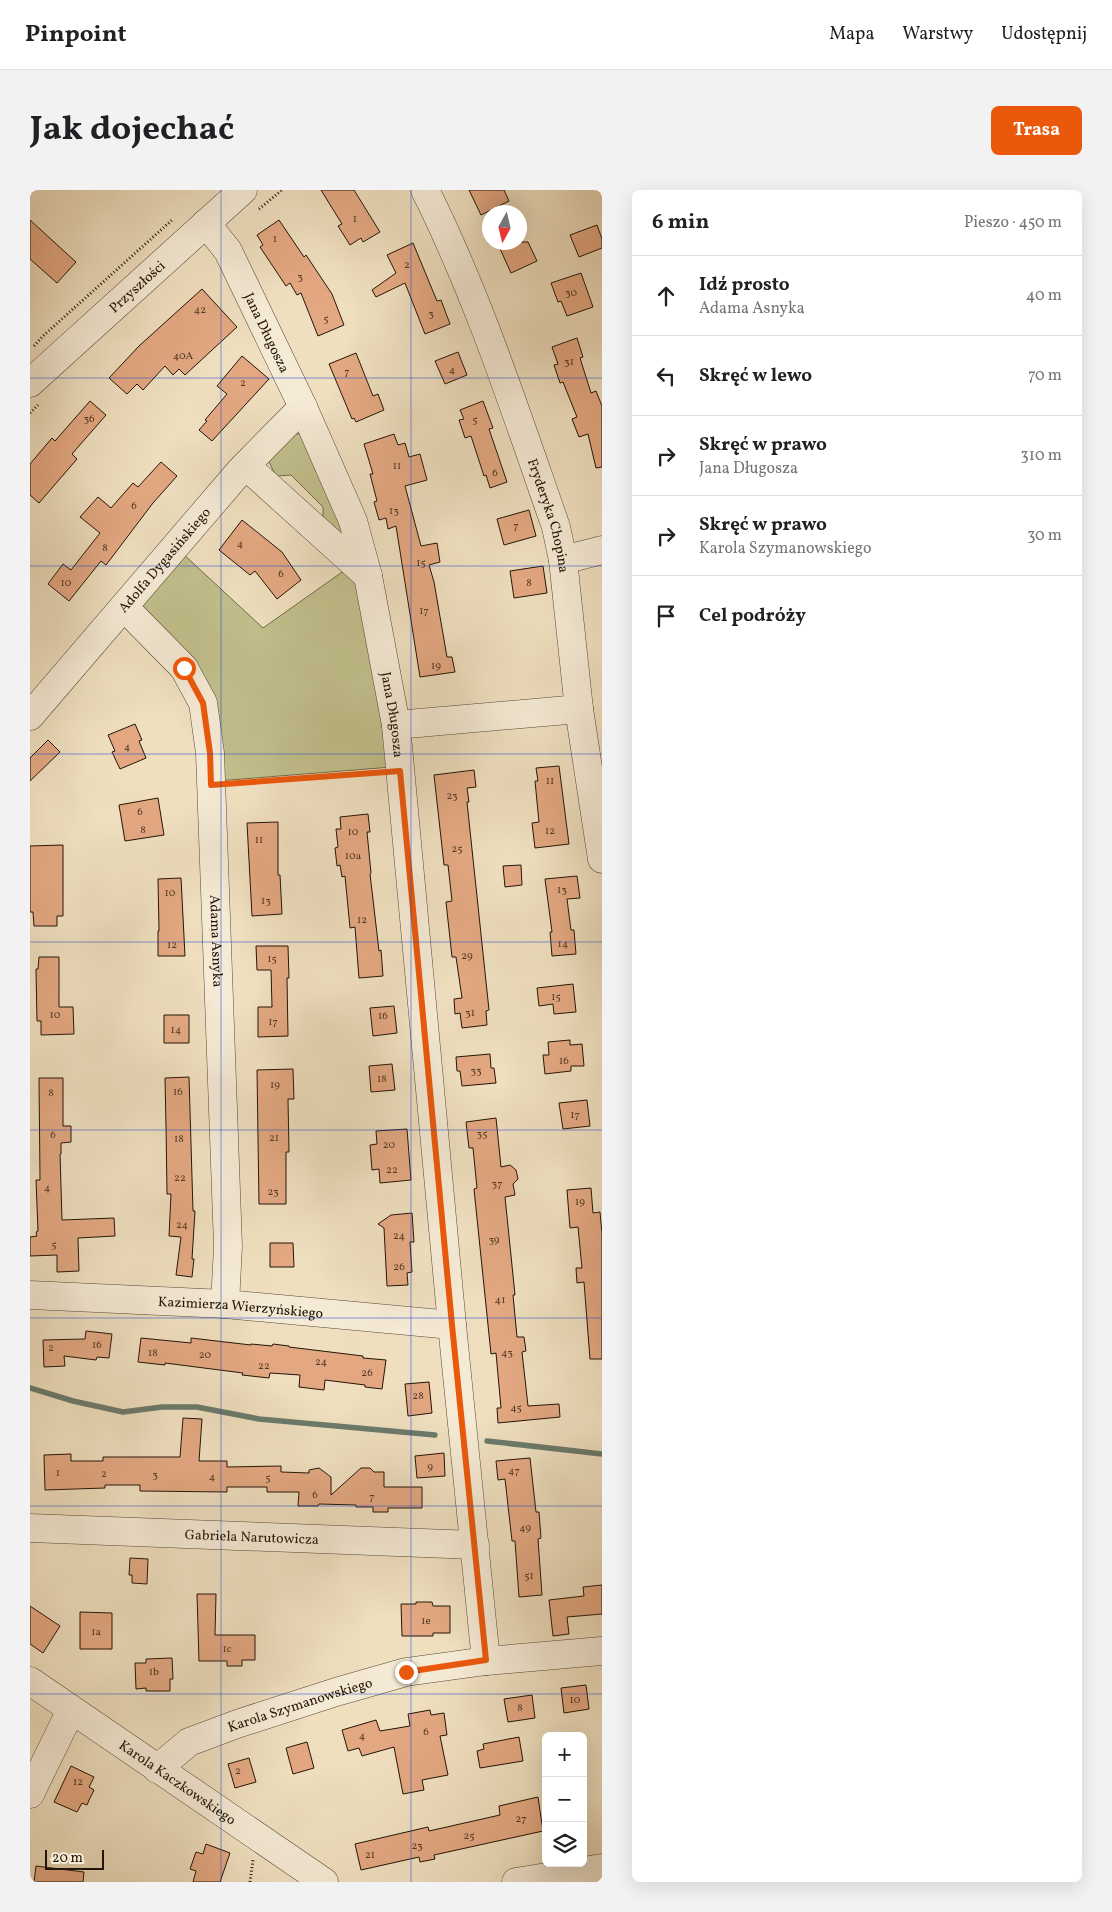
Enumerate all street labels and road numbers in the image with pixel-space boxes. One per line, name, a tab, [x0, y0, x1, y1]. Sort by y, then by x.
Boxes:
street label: Przyszłości	[105, 257, 170, 318]
street label: Jana Długosza	[238, 290, 293, 376]
street label: Fryderyka Chopina	[522, 456, 572, 574]
street label: Adolfa Dygasińskiego	[115, 504, 216, 617]
street label: Jana Długosza	[375, 670, 407, 758]
street label: Adama Asnyka	[204, 894, 227, 988]
street label: Kazimierza Wierzyńskiego	[158, 1293, 324, 1324]
street label: Gabriela Narutowicza	[184, 1526, 319, 1550]
street label: Karola Szymanowskiego	[225, 1674, 375, 1738]
street label: Karola Kaczkowskiego	[115, 1736, 239, 1830]

